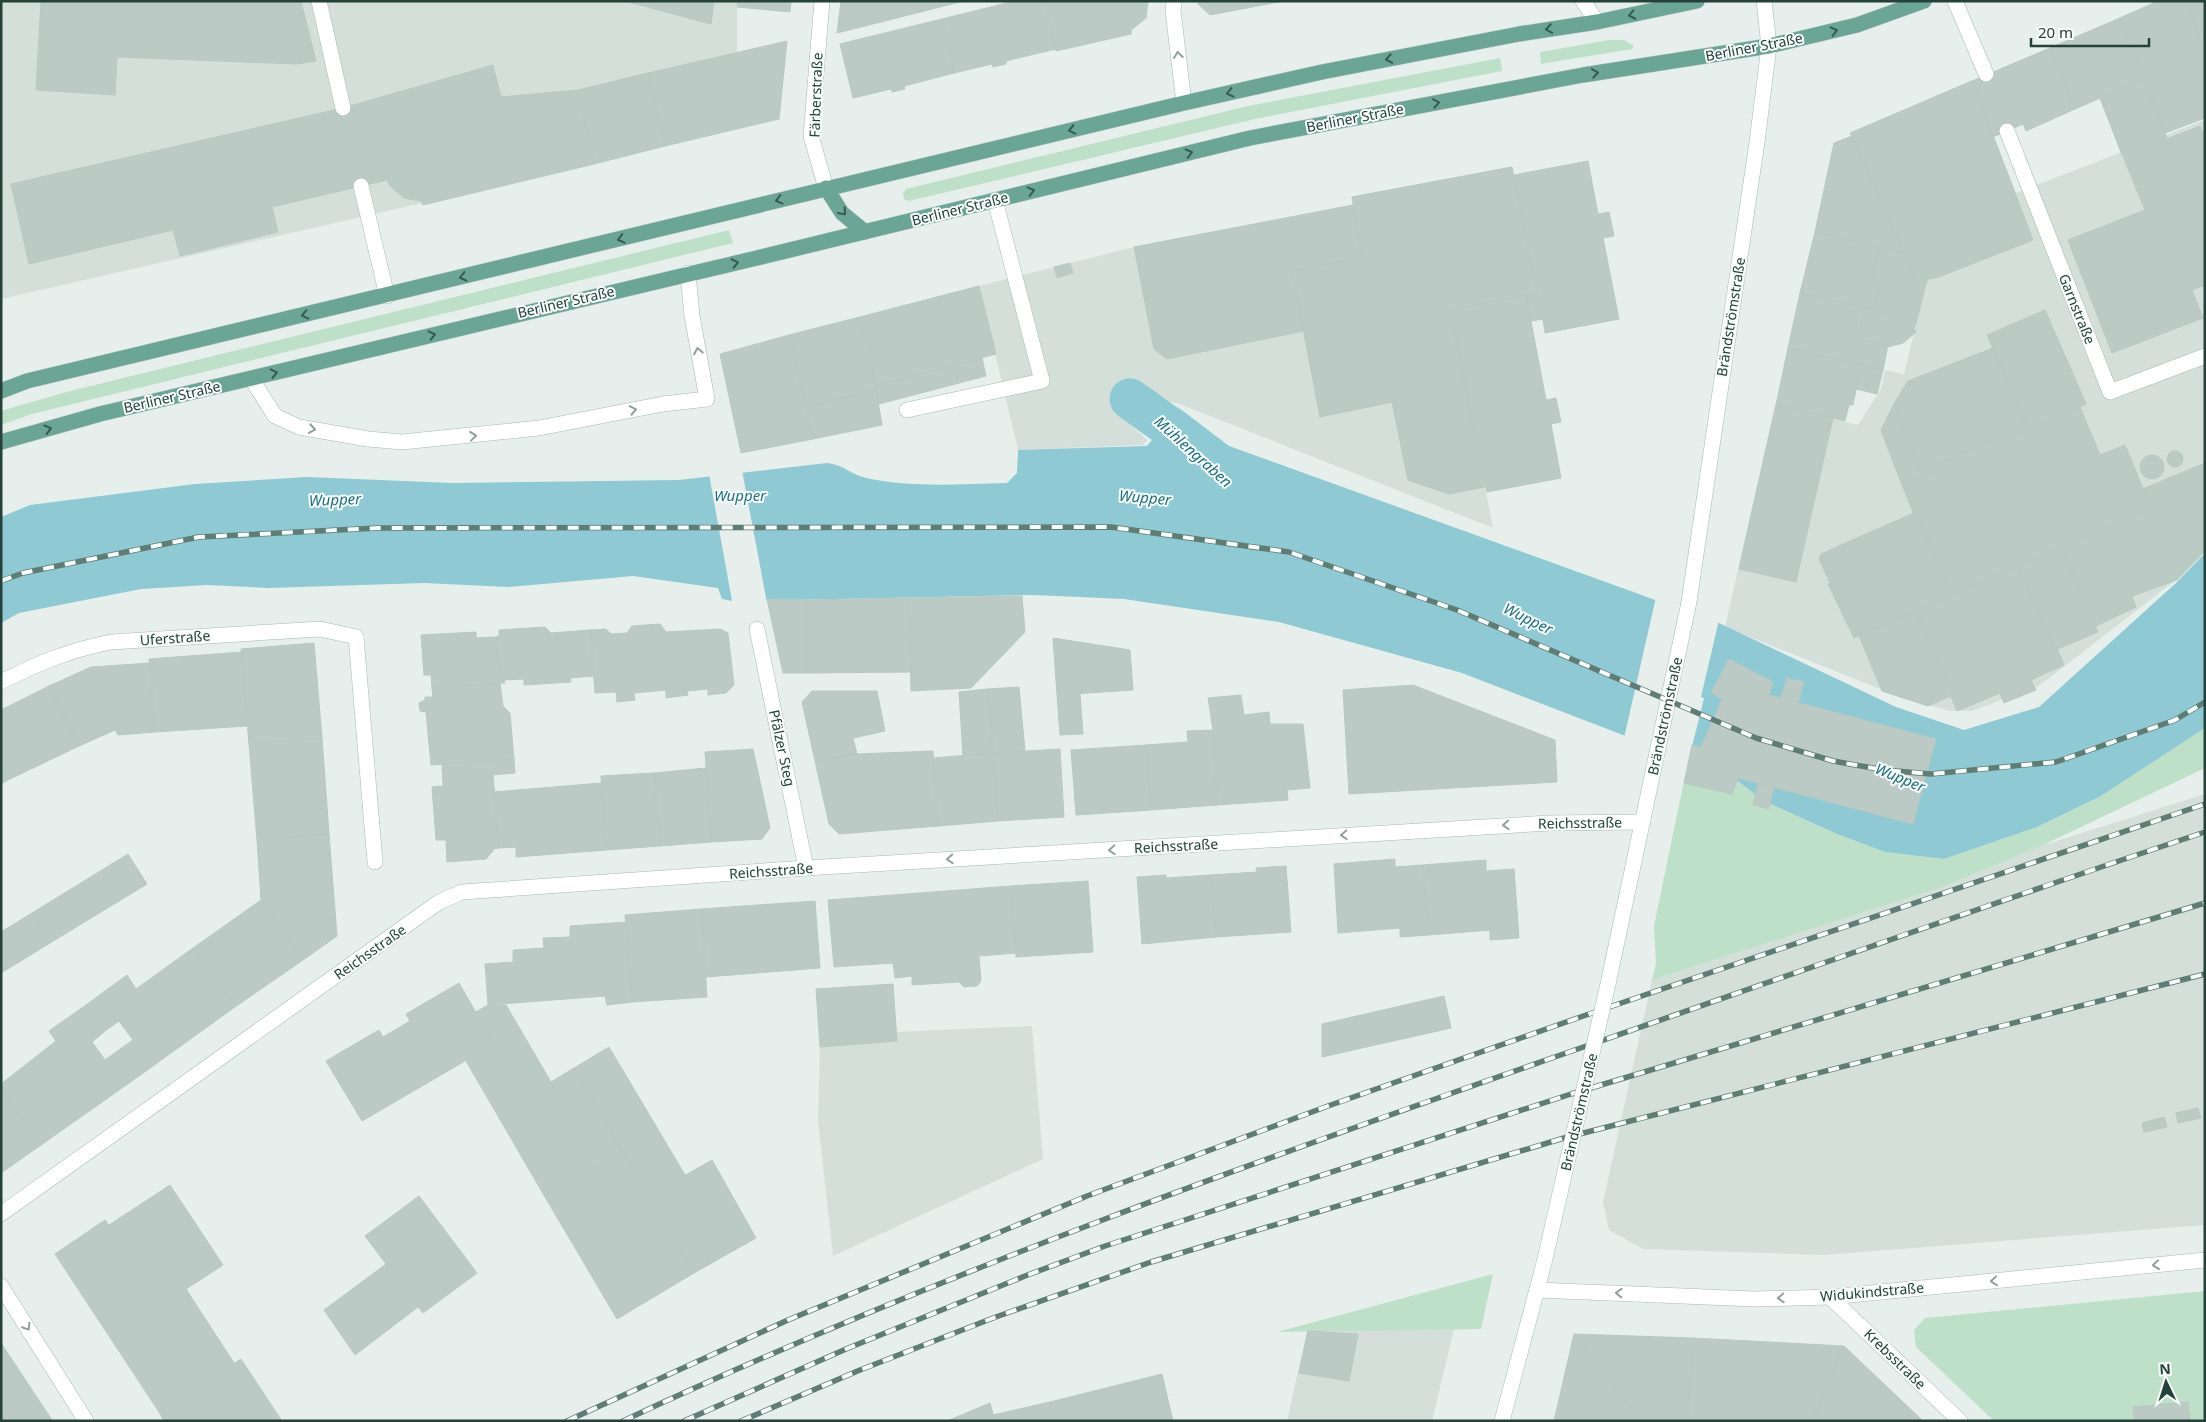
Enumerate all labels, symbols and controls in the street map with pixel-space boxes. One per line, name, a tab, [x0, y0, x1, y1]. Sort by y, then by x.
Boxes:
one-way arrow	[1627, 9, 1636, 20]
scale bar	[2031, 15, 2148, 47]
text: 20 m	[2038, 22, 2073, 42]
one-way arrow	[1544, 24, 1553, 34]
one-way arrow	[1829, 26, 1837, 36]
street label: Berliner Straße	[1704, 28, 1804, 65]
one-way arrow	[1173, 51, 1184, 59]
street label: Färberstraße	[805, 52, 826, 138]
one-way arrow	[1385, 54, 1393, 64]
one-way arrow	[1592, 68, 1600, 79]
one-way arrow	[1226, 87, 1235, 98]
one-way arrow	[1431, 98, 1440, 108]
street label: Berliner Straße	[1305, 99, 1405, 136]
one-way arrow	[1067, 124, 1076, 135]
one-way arrow	[1184, 148, 1193, 159]
one-way arrow	[1026, 186, 1035, 197]
street label: Berliner Straße	[910, 187, 1010, 230]
one-way arrow	[775, 195, 783, 205]
one-way arrow	[837, 207, 846, 216]
one-way arrow	[617, 233, 626, 244]
street label: Brändströmstraße	[1712, 256, 1749, 378]
one-way arrow	[731, 258, 740, 269]
one-way arrow	[459, 271, 468, 282]
street label: Garnstraße	[2055, 271, 2100, 347]
street label: Berliner Straße	[516, 281, 616, 322]
one-way arrow	[301, 309, 310, 320]
one-way arrow	[427, 330, 436, 341]
one-way arrow	[694, 346, 704, 355]
one-way arrow	[269, 368, 278, 379]
street label: Berliner Straße	[122, 376, 222, 417]
one-way arrow	[629, 405, 638, 416]
water label: Mühlengraben	[1151, 411, 1237, 491]
one-way arrow	[307, 423, 316, 433]
one-way arrow	[43, 424, 52, 434]
one-way arrow	[469, 431, 477, 442]
water label: Wupper	[714, 485, 767, 505]
water label: Wupper	[1118, 485, 1173, 509]
water label: Wupper	[309, 488, 362, 510]
water label: Wupper	[1501, 598, 1557, 639]
street label: Uferstraße	[139, 626, 211, 649]
street label: Brändströmstraße	[1643, 655, 1686, 777]
street label: Pfälzer Steg	[765, 708, 800, 788]
water label: Wupper	[1872, 758, 1929, 797]
street label: Reichsstraße	[1538, 812, 1622, 833]
one-way arrow	[1502, 820, 1510, 831]
one-way arrow	[1340, 830, 1348, 841]
street label: Reichsstraße	[1133, 834, 1219, 857]
one-way arrow	[1108, 844, 1116, 855]
one-way arrow	[946, 854, 954, 865]
street label: Reichsstraße	[728, 858, 814, 883]
street label: Reichsstraße	[330, 920, 410, 984]
street label: Brändströmstraße	[1556, 1051, 1601, 1173]
one-way arrow	[2152, 1259, 2160, 1270]
one-way arrow	[1990, 1275, 1998, 1286]
street label: Widukindstraße	[1819, 1277, 1925, 1306]
one-way arrow	[1615, 1288, 1623, 1299]
one-way arrow	[1777, 1293, 1785, 1303]
one-way arrow	[21, 1322, 30, 1331]
street label: Krebsstraße	[1860, 1324, 1931, 1393]
north arrow	[2141, 1357, 2191, 1407]
text: N	[2159, 1359, 2171, 1378]

